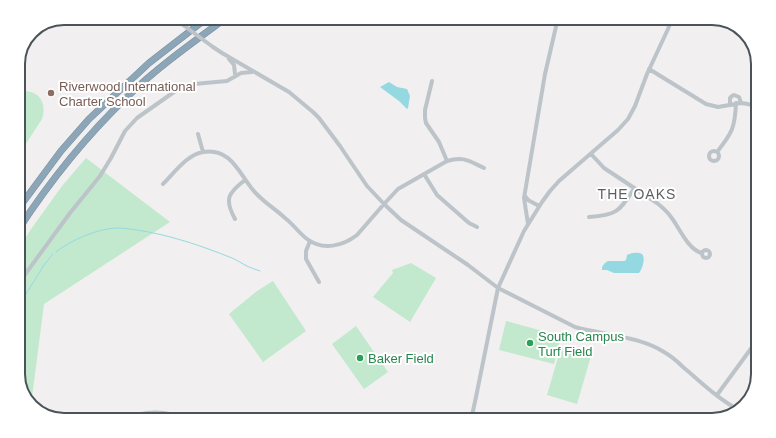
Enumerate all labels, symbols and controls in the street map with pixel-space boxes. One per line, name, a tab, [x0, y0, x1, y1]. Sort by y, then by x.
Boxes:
place label: Riverwood International Charter School	[59, 79, 196, 109]
marker: Riverwood International Charter School	[46, 88, 56, 98]
district label: THE OAKS	[598, 186, 676, 202]
place label: South Campus Turf Field	[538, 329, 624, 359]
marker: South Campus Turf Field	[525, 338, 535, 348]
place label: Baker Field	[368, 351, 434, 366]
marker: Baker Field	[355, 353, 365, 363]

